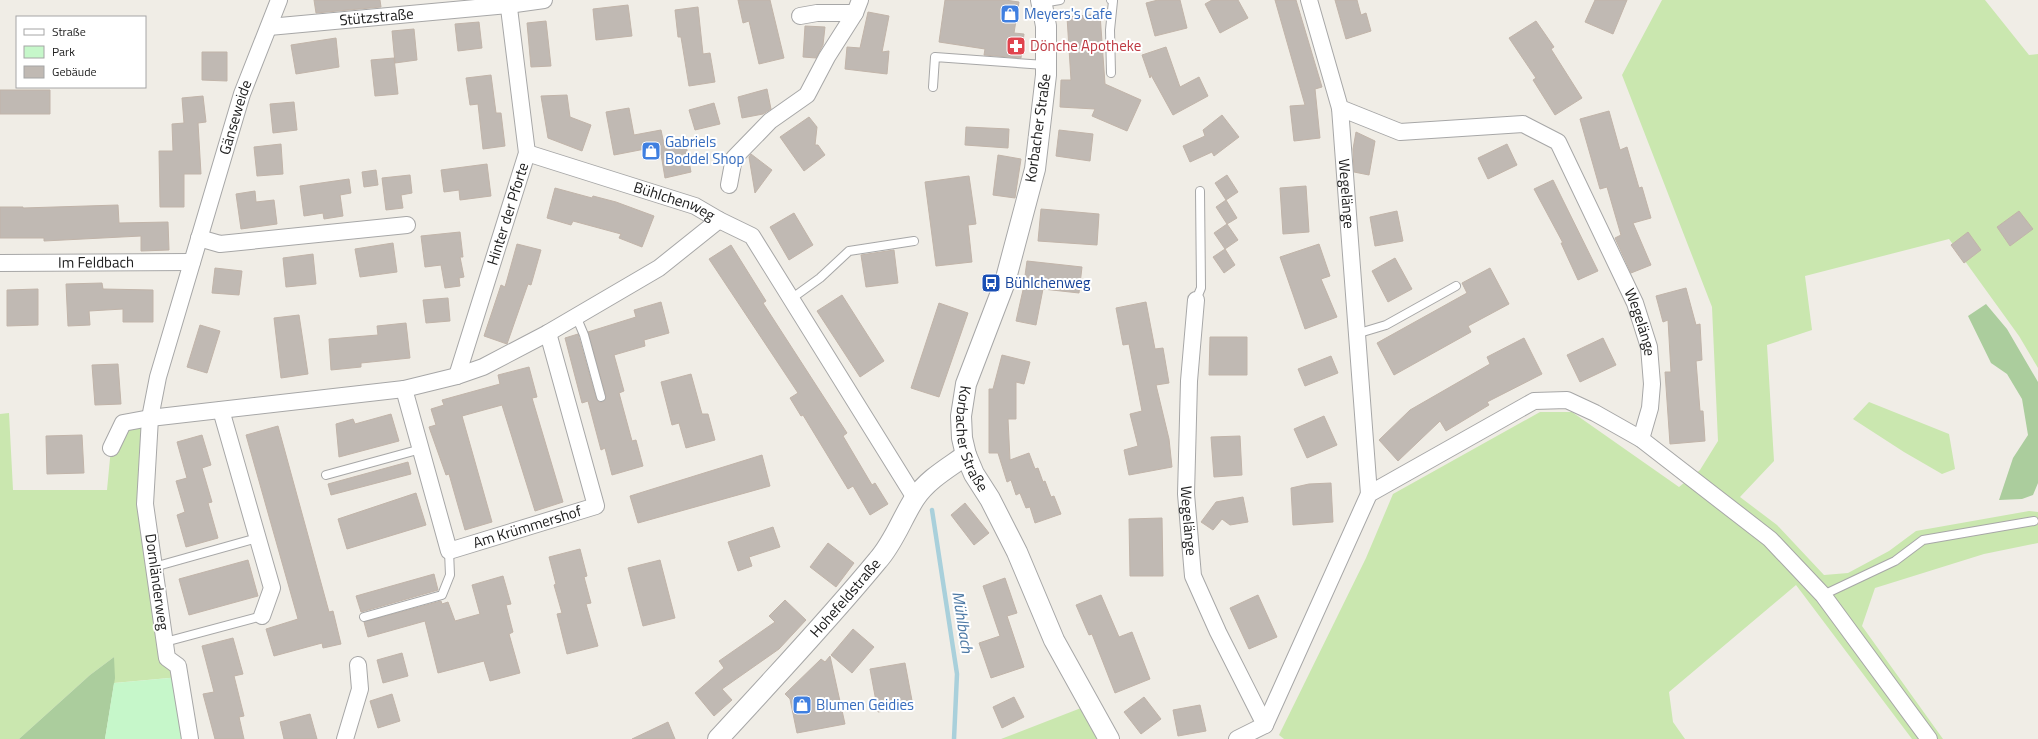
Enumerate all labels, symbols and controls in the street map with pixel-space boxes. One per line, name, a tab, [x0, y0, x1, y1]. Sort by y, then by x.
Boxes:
street label: Stützstraße	[338, 2, 415, 31]
place label: Meyers's Cafe	[1024, 2, 1112, 25]
shop icon: Meyers's Cafe	[999, 3, 1021, 25]
legend	[16, 16, 146, 88]
text: Straße	[52, 22, 86, 41]
place label: Dönche Apotheke	[1030, 34, 1141, 57]
pharmacy icon: Dönche Apotheke	[1005, 35, 1027, 57]
text: Park	[52, 42, 75, 61]
text: Gebäude	[52, 62, 97, 81]
street label: Korbacher Straße	[1018, 72, 1057, 184]
street label: Gänseweide	[213, 76, 257, 157]
place label: Gabriels Boddel Shop	[665, 130, 744, 170]
shop icon: Gabriels Boddel Shop	[640, 140, 662, 162]
street label: Wegelänge	[1333, 158, 1361, 230]
street label: Hinter der Pforte	[481, 159, 534, 268]
street label: Bühlchenweg	[631, 175, 720, 227]
street label: Im Feldbach	[58, 250, 134, 274]
place label: Bühlchenweg	[1005, 271, 1091, 294]
bus stop icon: Bühlchenweg	[980, 272, 1002, 294]
street label: Wegelänge	[1619, 284, 1662, 357]
street label: Korbacher Straße	[950, 384, 994, 496]
street label: Wegelänge	[1175, 485, 1203, 556]
street label: Am Krümmershof	[470, 499, 584, 554]
street label: Dornländerweg	[139, 532, 176, 632]
street label: Hohefeldstraße	[804, 553, 886, 643]
water label: Mühlbach	[946, 589, 980, 656]
place label: Blumen Geidies	[816, 693, 914, 716]
shop icon: Blumen Geidies	[791, 694, 813, 716]

